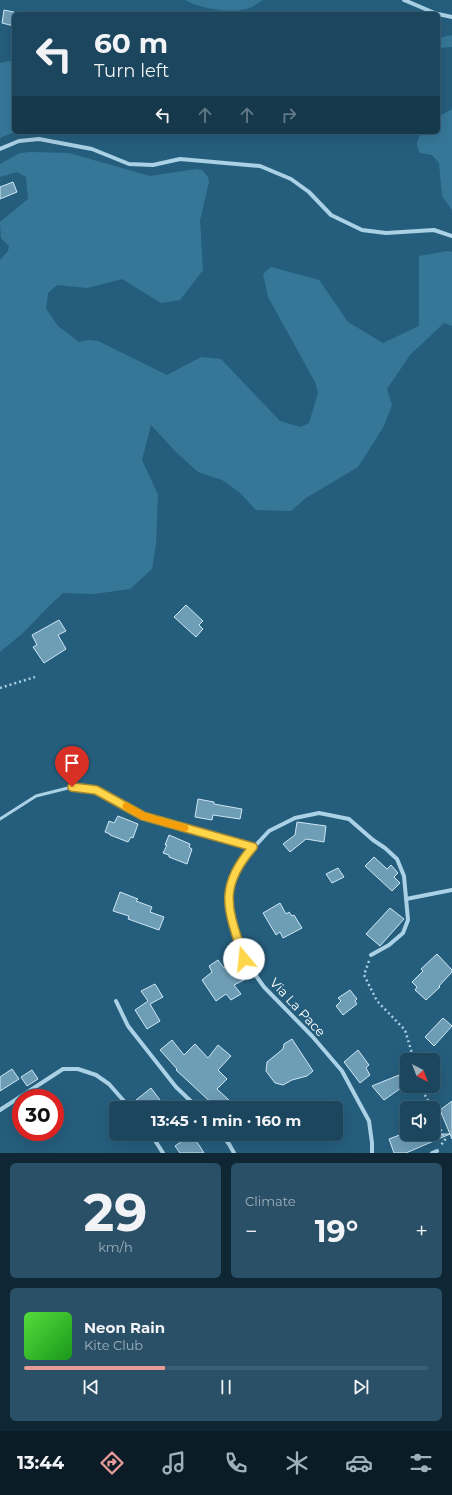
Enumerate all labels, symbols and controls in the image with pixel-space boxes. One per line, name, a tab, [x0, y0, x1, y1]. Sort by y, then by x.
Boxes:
text: 60 m	[94, 26, 168, 60]
icon: left	[28, 28, 80, 80]
text: Turn left	[94, 60, 169, 82]
icon: left	[152, 104, 174, 126]
icon: ahead	[194, 104, 216, 126]
icon: ahead	[236, 104, 258, 126]
icon: right	[278, 104, 300, 126]
pin	[55, 746, 89, 787]
icon: arrive	[61, 752, 83, 774]
position arrow	[223, 938, 265, 980]
street label: Via La Pace	[267, 974, 329, 1040]
north arrow	[400, 1053, 440, 1093]
map controls	[400, 1053, 440, 1141]
speed limit sign: 30	[12, 1089, 64, 1141]
button: sound	[400, 1101, 440, 1141]
text: 13:45 · 1 min · 160 m	[151, 1111, 301, 1130]
text: 29	[84, 1181, 147, 1244]
text: Climate	[245, 1193, 296, 1209]
text: 19°	[315, 1213, 358, 1250]
text: −	[245, 1218, 258, 1245]
text: +	[415, 1218, 428, 1245]
text: km/h	[98, 1239, 133, 1255]
text: Neon Rain	[84, 1318, 165, 1337]
text: Kite Club	[84, 1337, 143, 1353]
icon: previous	[80, 1376, 102, 1398]
icon: pause	[215, 1376, 237, 1398]
icon: next	[350, 1376, 372, 1398]
icon: directions	[98, 1449, 126, 1477]
icon: music	[160, 1449, 188, 1477]
icon: phone	[222, 1449, 250, 1477]
icon: climate	[283, 1449, 311, 1477]
icon: car	[345, 1449, 373, 1477]
icon: filters	[407, 1449, 435, 1477]
text: 13:44	[17, 1452, 64, 1474]

